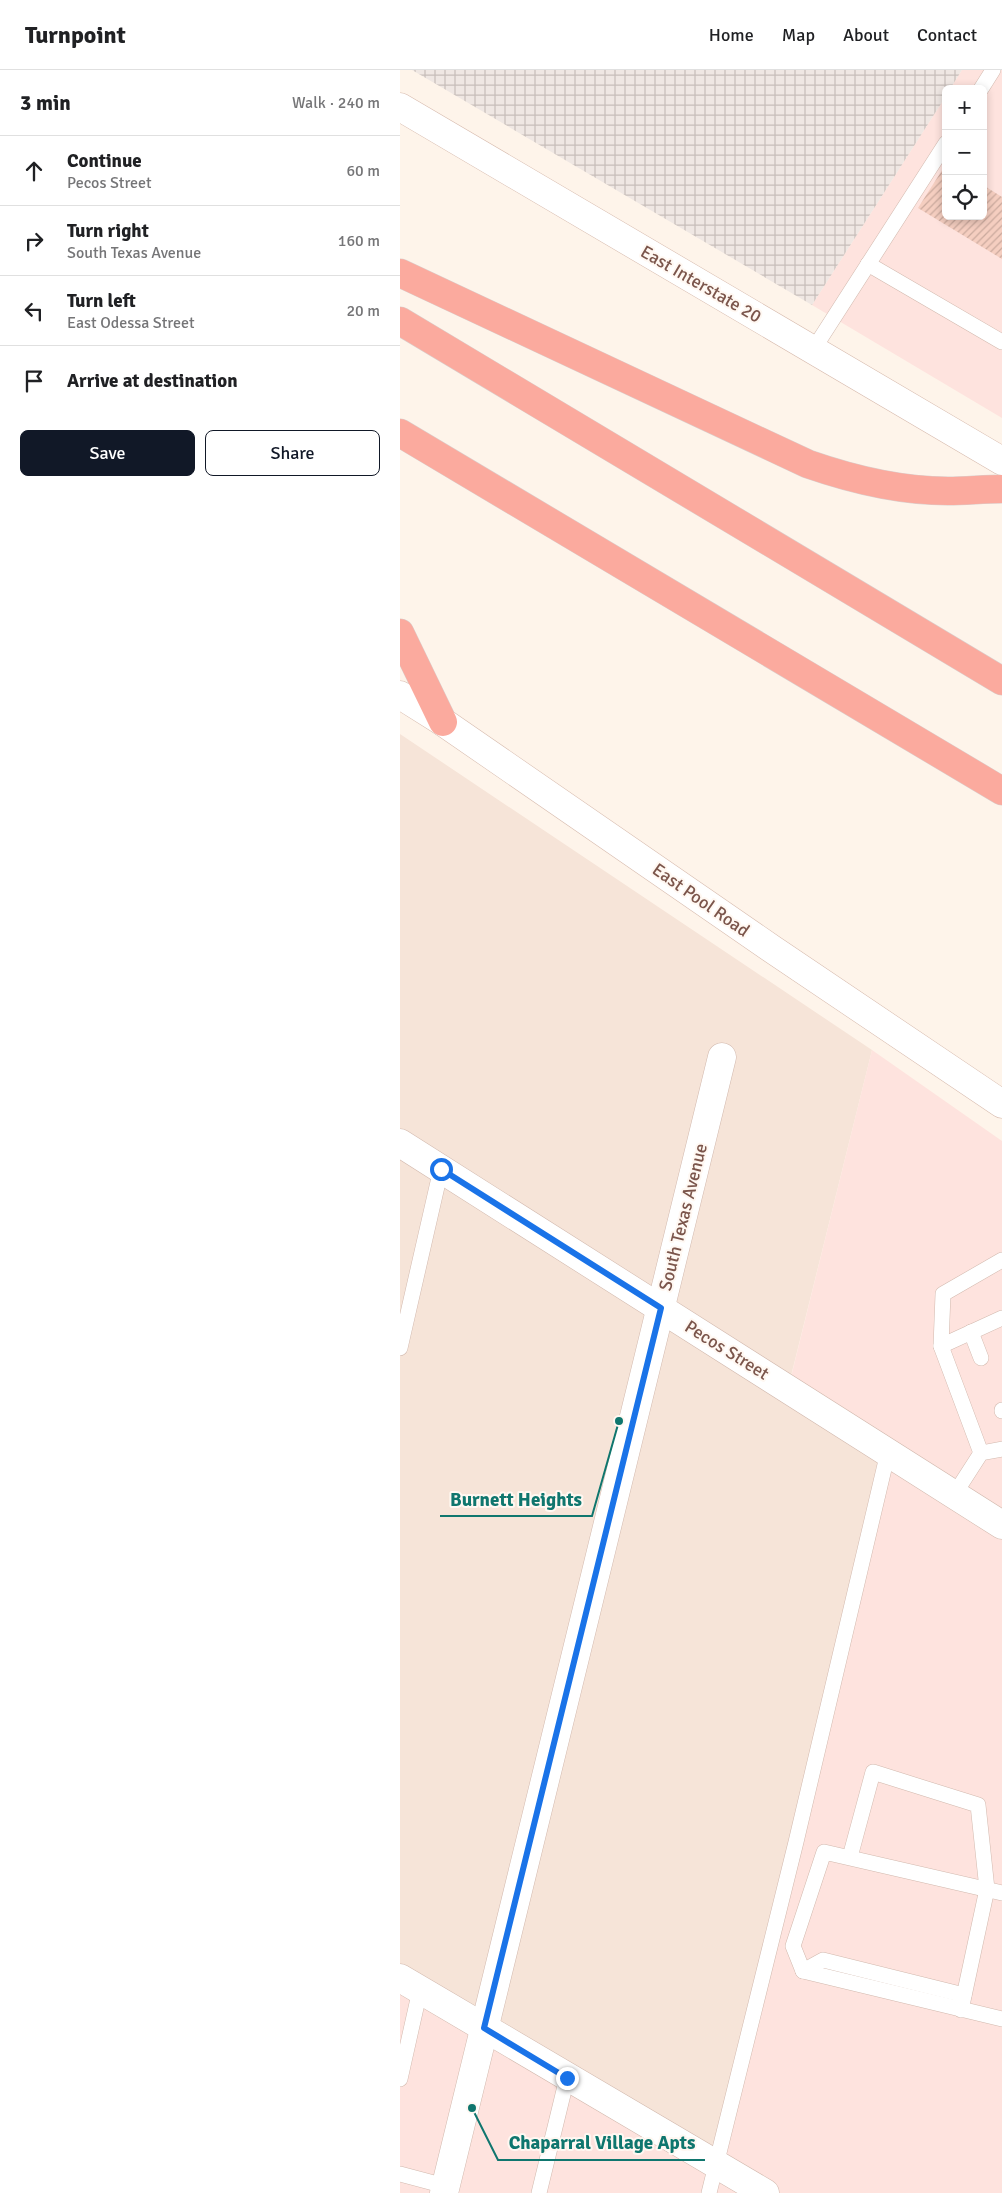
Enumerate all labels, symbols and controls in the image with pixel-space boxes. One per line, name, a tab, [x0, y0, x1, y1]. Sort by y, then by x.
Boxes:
text: Turnpoint	[25, 20, 126, 50]
text: Home	[709, 24, 754, 46]
text: Map	[782, 24, 815, 46]
text: About	[843, 24, 889, 46]
text: Contact	[917, 24, 977, 46]
map controls	[942, 85, 987, 220]
button: +	[942, 85, 987, 130]
text: 3 min	[20, 90, 71, 116]
text: Walk · 240 m	[292, 93, 380, 113]
button: −	[942, 130, 987, 175]
text: Continue	[67, 149, 142, 173]
icon: ahead	[20, 157, 48, 185]
text: 60 m	[346, 161, 380, 181]
text: Pecos Street	[67, 173, 152, 193]
button: locate	[942, 175, 987, 220]
text: Turn right	[67, 219, 149, 243]
icon: right	[20, 227, 48, 255]
text: 160 m	[338, 231, 380, 251]
street label: East Interstate 20	[637, 241, 765, 327]
text: South Texas Avenue	[67, 243, 201, 263]
text: Turn left	[67, 289, 136, 313]
icon: left	[20, 297, 48, 325]
text: 20 m	[346, 301, 380, 321]
text: East Odessa Street	[67, 313, 195, 333]
icon: arrive	[20, 367, 48, 395]
text: Arrive at destination	[67, 369, 238, 393]
button: Save	[20, 430, 195, 476]
button: Share	[205, 430, 380, 476]
street label: East Pool Road	[648, 858, 754, 942]
street label: South Texas Avenue	[654, 1141, 712, 1293]
route start	[430, 1158, 453, 1181]
street label: Pecos Street	[681, 1315, 773, 1385]
callout: Burnett Heights	[440, 1482, 592, 1516]
text: Burnett Heights	[450, 1488, 582, 1512]
route end	[556, 2067, 579, 2090]
callout: Chaparral Village Apts	[498, 2126, 705, 2160]
text: Chaparral Village Apts	[509, 2131, 695, 2155]

